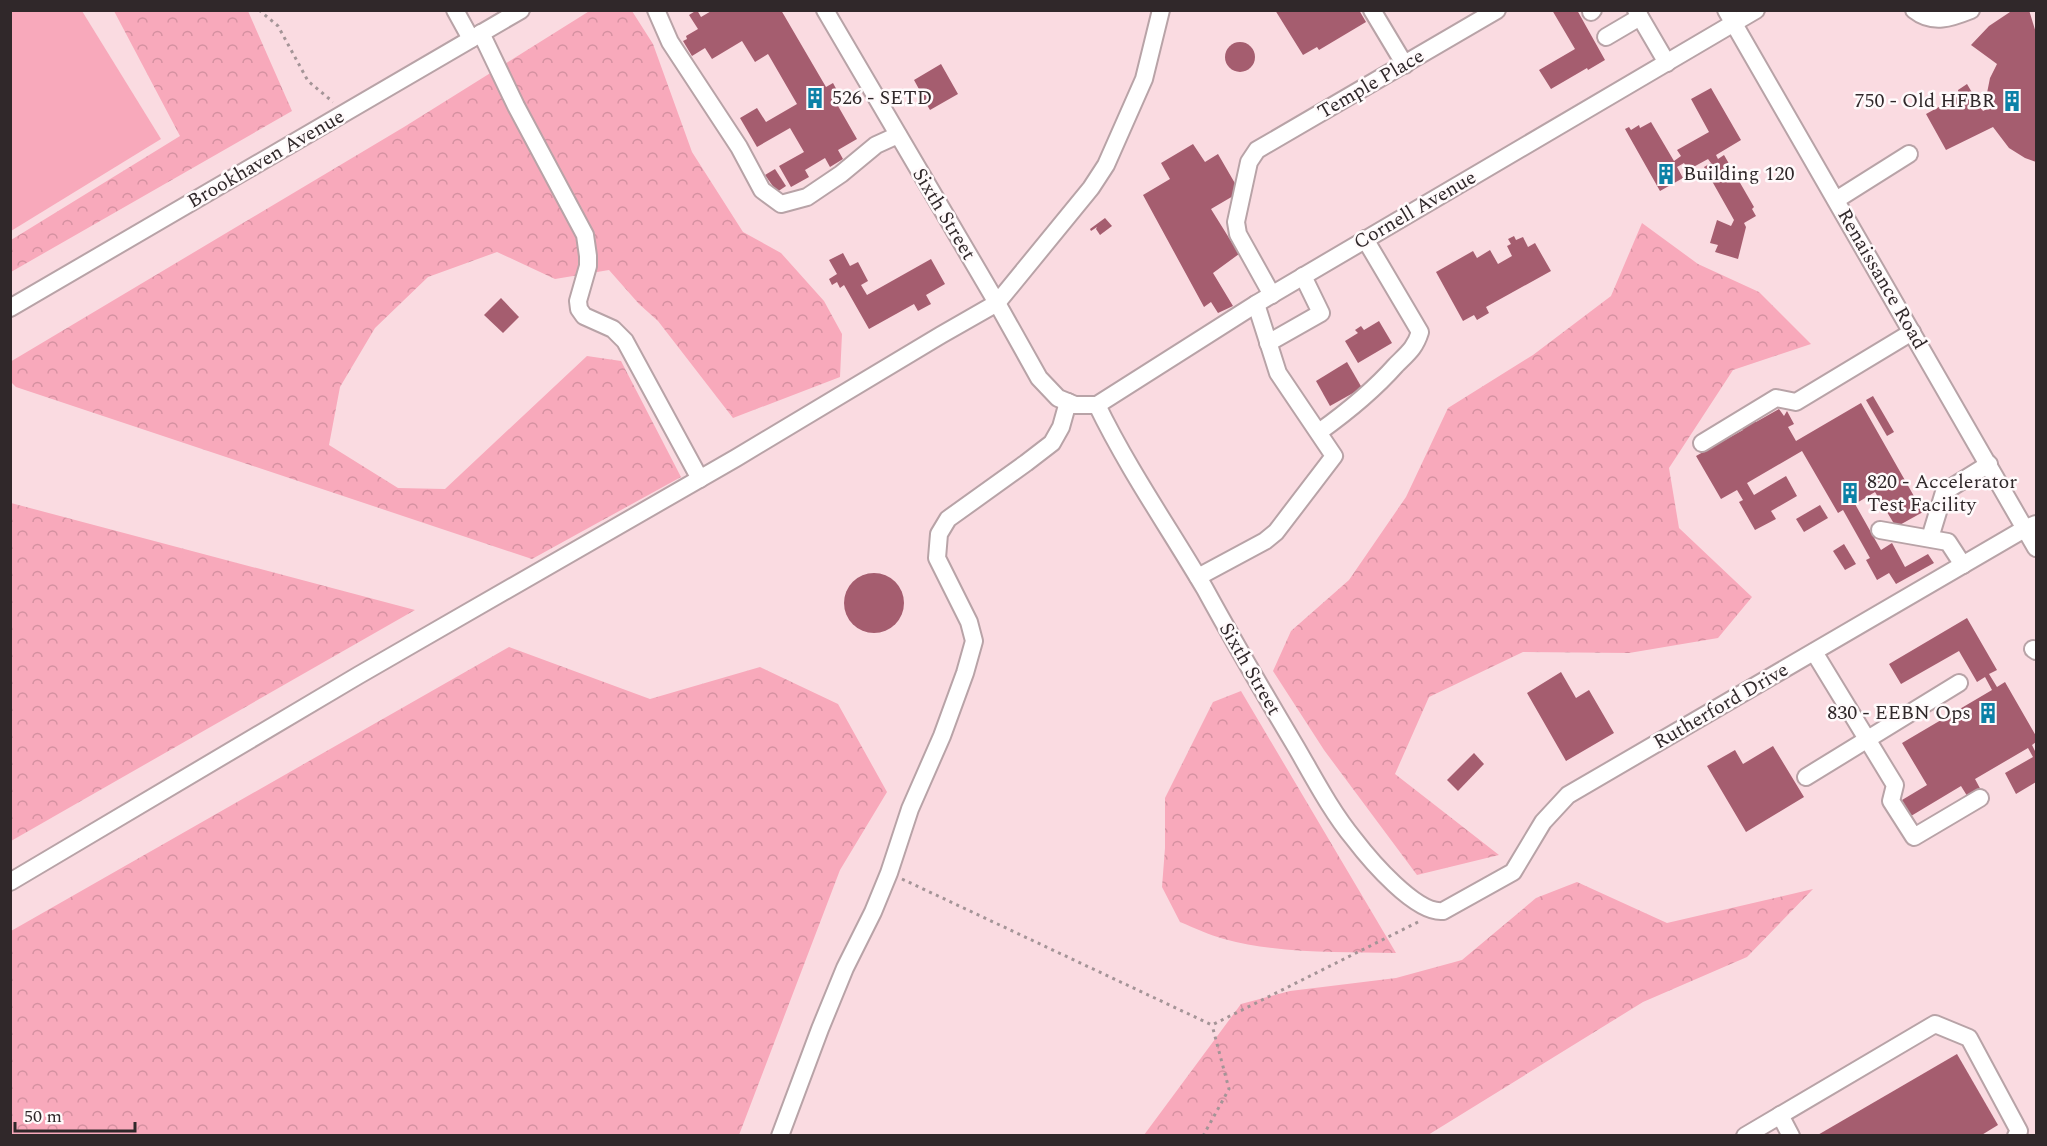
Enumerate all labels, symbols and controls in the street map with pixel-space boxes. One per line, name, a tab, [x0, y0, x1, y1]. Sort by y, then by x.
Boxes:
street label: Temple Place	[1312, 41, 1430, 127]
place label: 526 - SETD	[832, 83, 932, 113]
building icon: 526 - SETD	[803, 86, 827, 110]
place label: 750 - Old HFBR	[1854, 86, 1996, 116]
building icon: 750 - Old HFBR	[2000, 89, 2024, 113]
street label: Brookhaven Avenue	[182, 102, 350, 216]
place label: Building 120	[1683, 159, 1794, 189]
street label: Sixth Street	[905, 162, 983, 266]
building icon: Building 120	[1654, 162, 1678, 186]
street label: Cornell Avenue	[1348, 163, 1482, 257]
street label: Renaissance Road	[1829, 203, 1935, 355]
place label: 820 - Accelerator Test Facility	[1867, 467, 2017, 520]
building icon: 820 - Accelerator Test Facility	[1838, 481, 1862, 505]
street label: Sixth Street	[1211, 617, 1289, 721]
street label: Rutherford Drive	[1648, 655, 1794, 757]
place label: 830 - EEBN Ops	[1827, 698, 1971, 728]
building icon: 830 - EEBN Ops	[1976, 701, 2000, 725]
scale bar	[15, 1095, 135, 1133]
text: 50 m	[24, 1103, 62, 1130]

